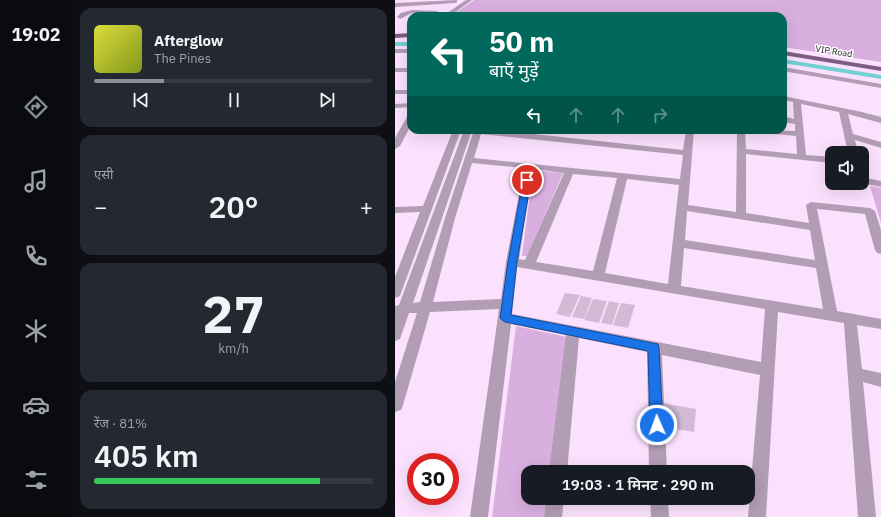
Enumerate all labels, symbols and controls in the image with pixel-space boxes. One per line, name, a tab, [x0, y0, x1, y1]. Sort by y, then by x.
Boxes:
text: 19:02	[11, 23, 61, 46]
text: 50 m	[489, 23, 554, 60]
icon: left	[423, 28, 475, 80]
text: Afterglow	[154, 31, 223, 50]
street label: VIP Road	[815, 43, 853, 59]
text: The Pines	[154, 50, 211, 67]
text: बाएँ मुड़ें	[489, 59, 539, 82]
icon: previous	[130, 89, 152, 111]
icon: pause	[223, 89, 245, 111]
icon: next	[316, 89, 338, 111]
icon: directions	[22, 93, 50, 121]
icon: left	[523, 104, 545, 126]
icon: ahead	[565, 104, 587, 126]
icon: ahead	[607, 104, 629, 126]
icon: right	[649, 104, 671, 126]
map controls	[825, 146, 869, 190]
button: sound	[825, 146, 869, 190]
pin	[510, 163, 544, 197]
text: एसी	[94, 166, 113, 183]
icon: music	[22, 167, 50, 195]
icon: arrive	[516, 169, 538, 191]
text: 20°	[208, 187, 259, 226]
text: −	[94, 192, 107, 221]
text: +	[360, 192, 373, 221]
icon: phone	[22, 242, 50, 270]
text: 27	[202, 280, 265, 347]
icon: climate	[22, 317, 50, 345]
text: km/h	[218, 340, 249, 357]
icon: car	[22, 391, 50, 419]
position arrow	[636, 404, 678, 446]
text: रेंज · 81%	[94, 415, 147, 432]
text: 405 km	[94, 436, 199, 475]
speed limit sign: 30	[407, 453, 459, 505]
icon: filters	[22, 466, 50, 494]
text: 19:03 · 1 मिनट · 290 m	[562, 475, 714, 494]

